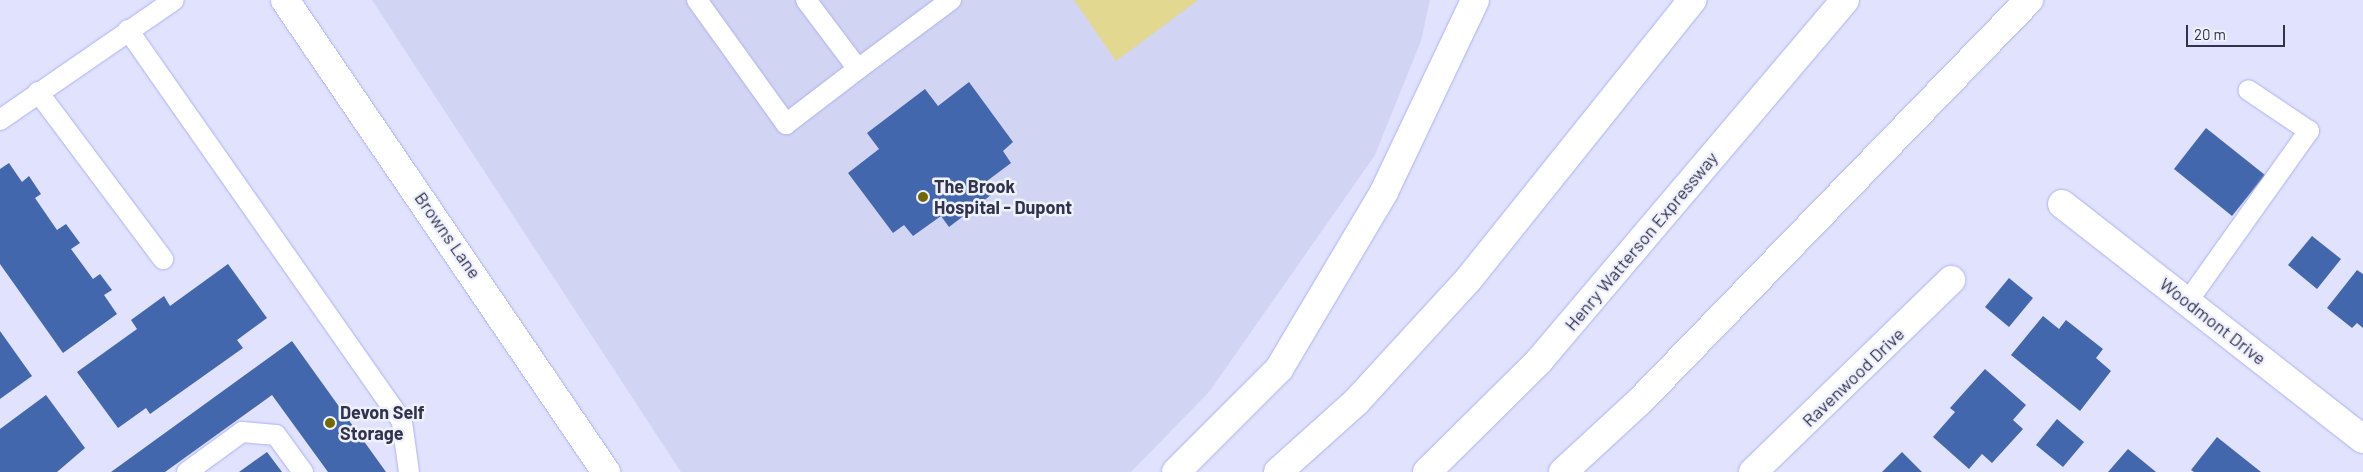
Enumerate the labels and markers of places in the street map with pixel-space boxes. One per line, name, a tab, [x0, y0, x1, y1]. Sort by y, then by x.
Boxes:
place label: The Brook Hospital - Dupont	[934, 176, 1072, 218]
marker: The Brook Hospital - Dupont	[916, 190, 930, 204]
place label: Devon Self Storage	[340, 402, 425, 444]
marker: Devon Self Storage	[324, 417, 336, 429]

